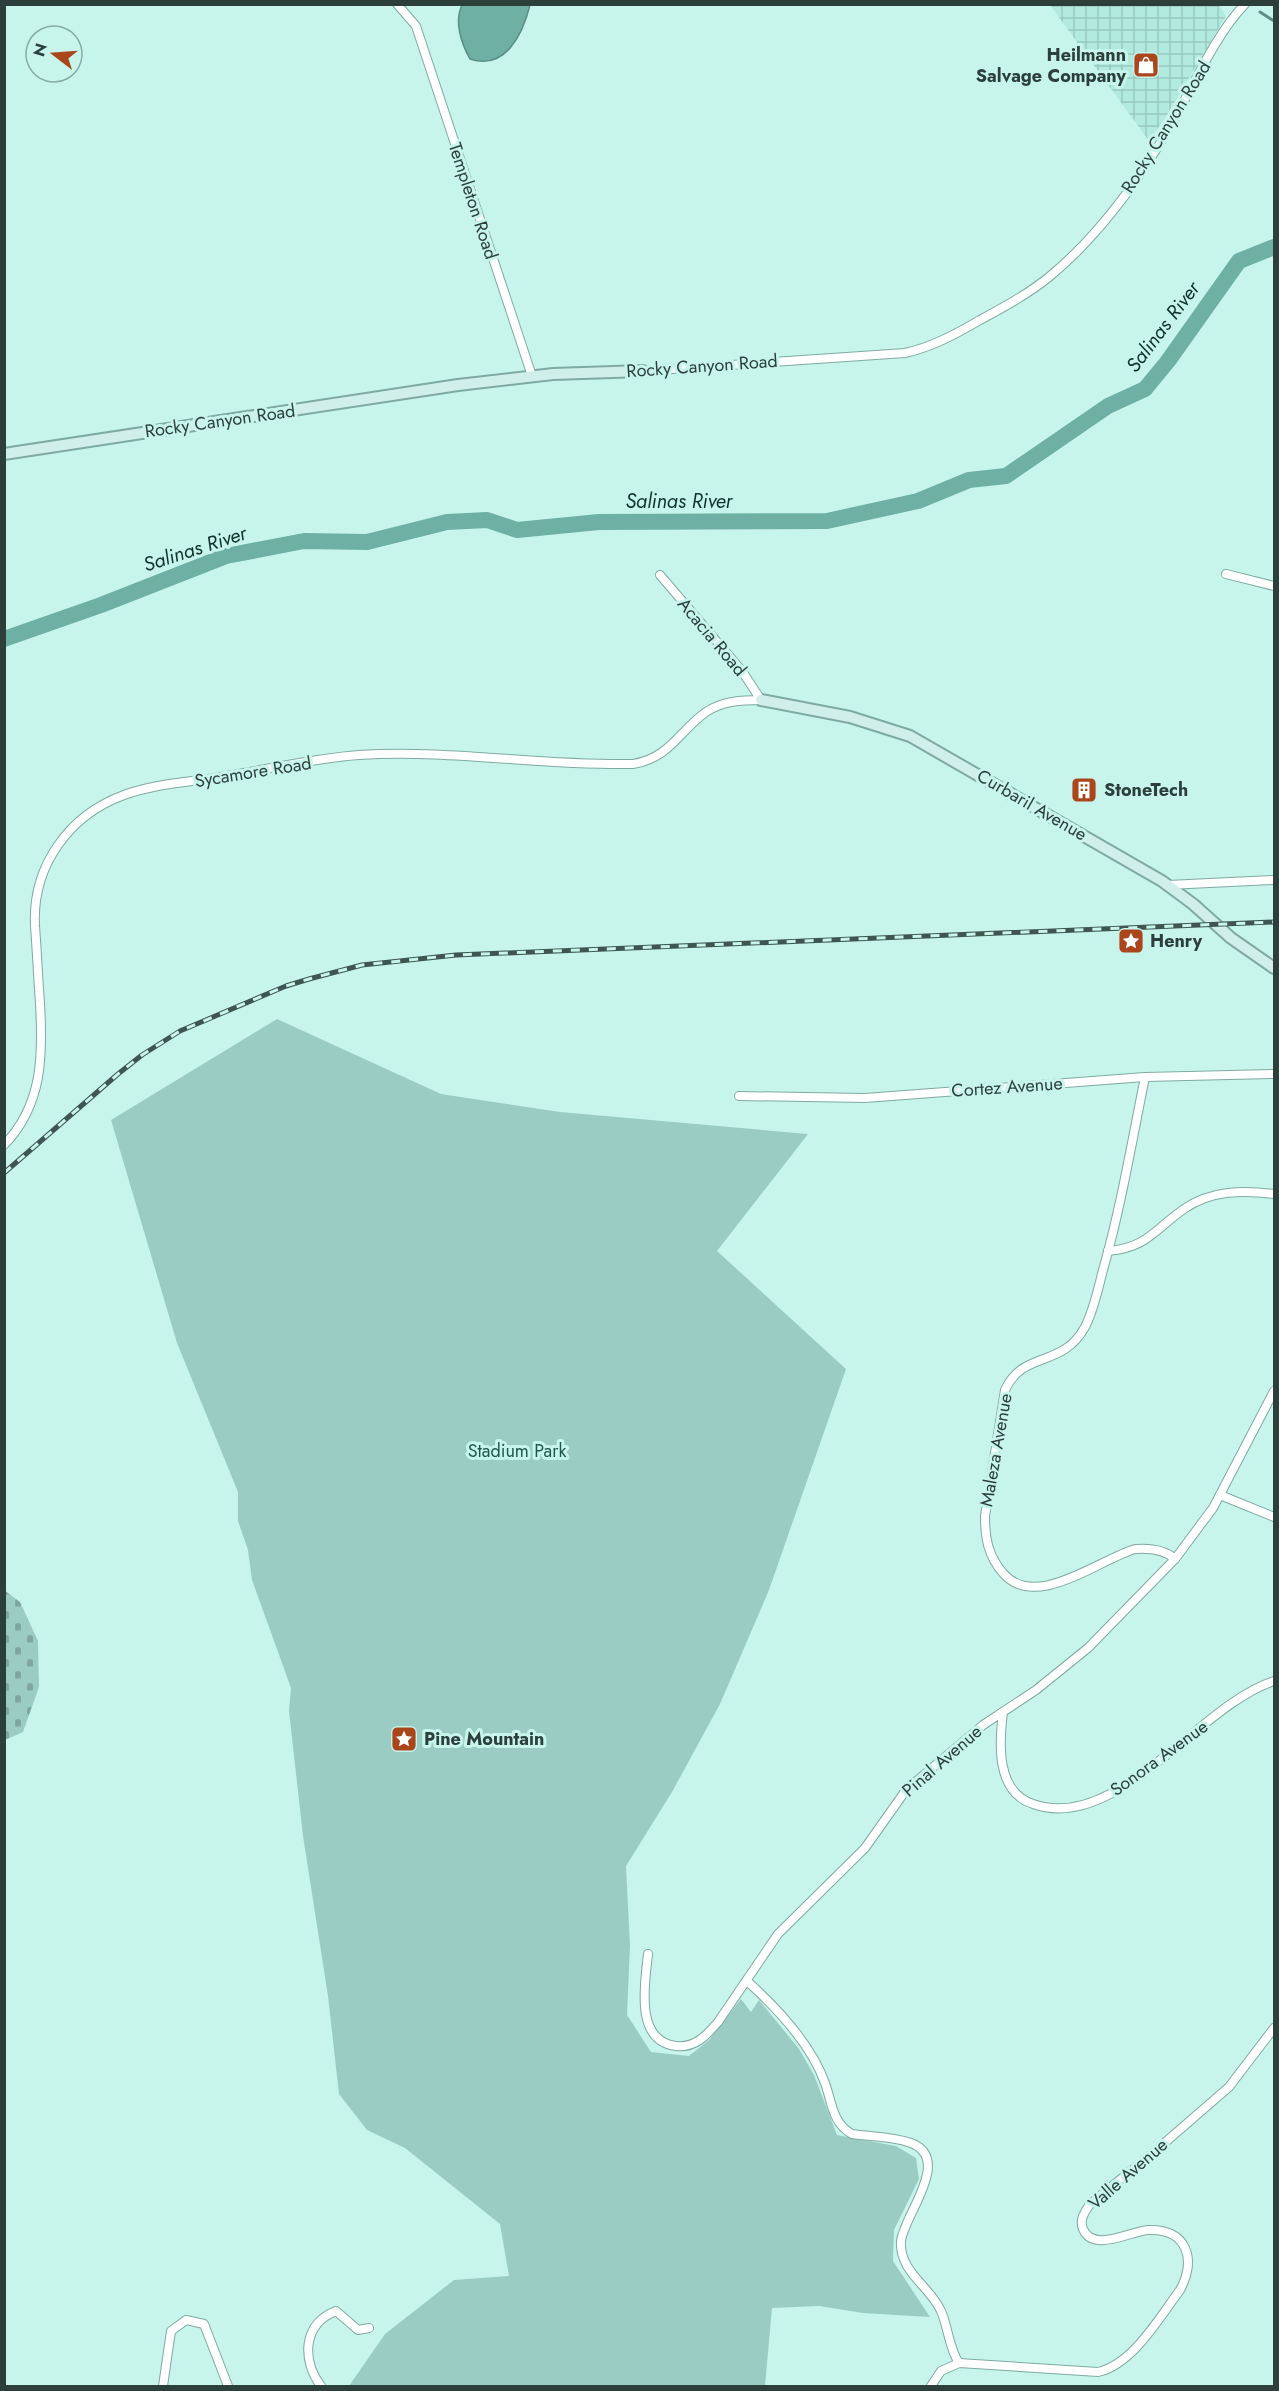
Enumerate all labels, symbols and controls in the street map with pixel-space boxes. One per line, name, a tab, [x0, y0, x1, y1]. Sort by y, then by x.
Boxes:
north arrow	[24, 24, 84, 84]
text: N	[27, 40, 53, 59]
place label: Heilmann Salvage Company	[976, 42, 1127, 89]
shop icon: Heilmann Salvage Company	[1131, 50, 1161, 80]
street label: Rocky Canyon Road	[1115, 56, 1217, 198]
street label: Templeton Road	[442, 139, 504, 263]
water label: Salinas River	[1119, 274, 1208, 378]
street label: Rocky Canyon Road	[626, 348, 778, 384]
street label: Rocky Canyon Road	[143, 398, 297, 444]
water label: Salinas River	[625, 487, 734, 516]
water label: Salinas River	[140, 518, 252, 579]
street label: Acacia Road	[671, 592, 753, 682]
street label: Sycamore Road	[193, 750, 313, 794]
street label: Curbaril Avenue	[972, 763, 1092, 847]
building icon: StoneTech	[1069, 775, 1099, 805]
place label: StoneTech	[1104, 777, 1188, 803]
place icon: Henry	[1116, 926, 1146, 956]
place label: Henry	[1150, 928, 1203, 954]
street label: Cortez Avenue	[951, 1070, 1063, 1104]
street label: Maleza Avenue	[973, 1391, 1019, 1509]
park label: Stadium Park	[468, 1438, 566, 1464]
street label: Sonora Avenue	[1105, 1714, 1213, 1802]
street label: Pinal Avenue	[896, 1719, 988, 1803]
place icon: Pine Mountain	[389, 1724, 419, 1754]
place label: Pine Mountain	[424, 1726, 544, 1752]
street label: Valle Avenue	[1083, 2132, 1173, 2216]

